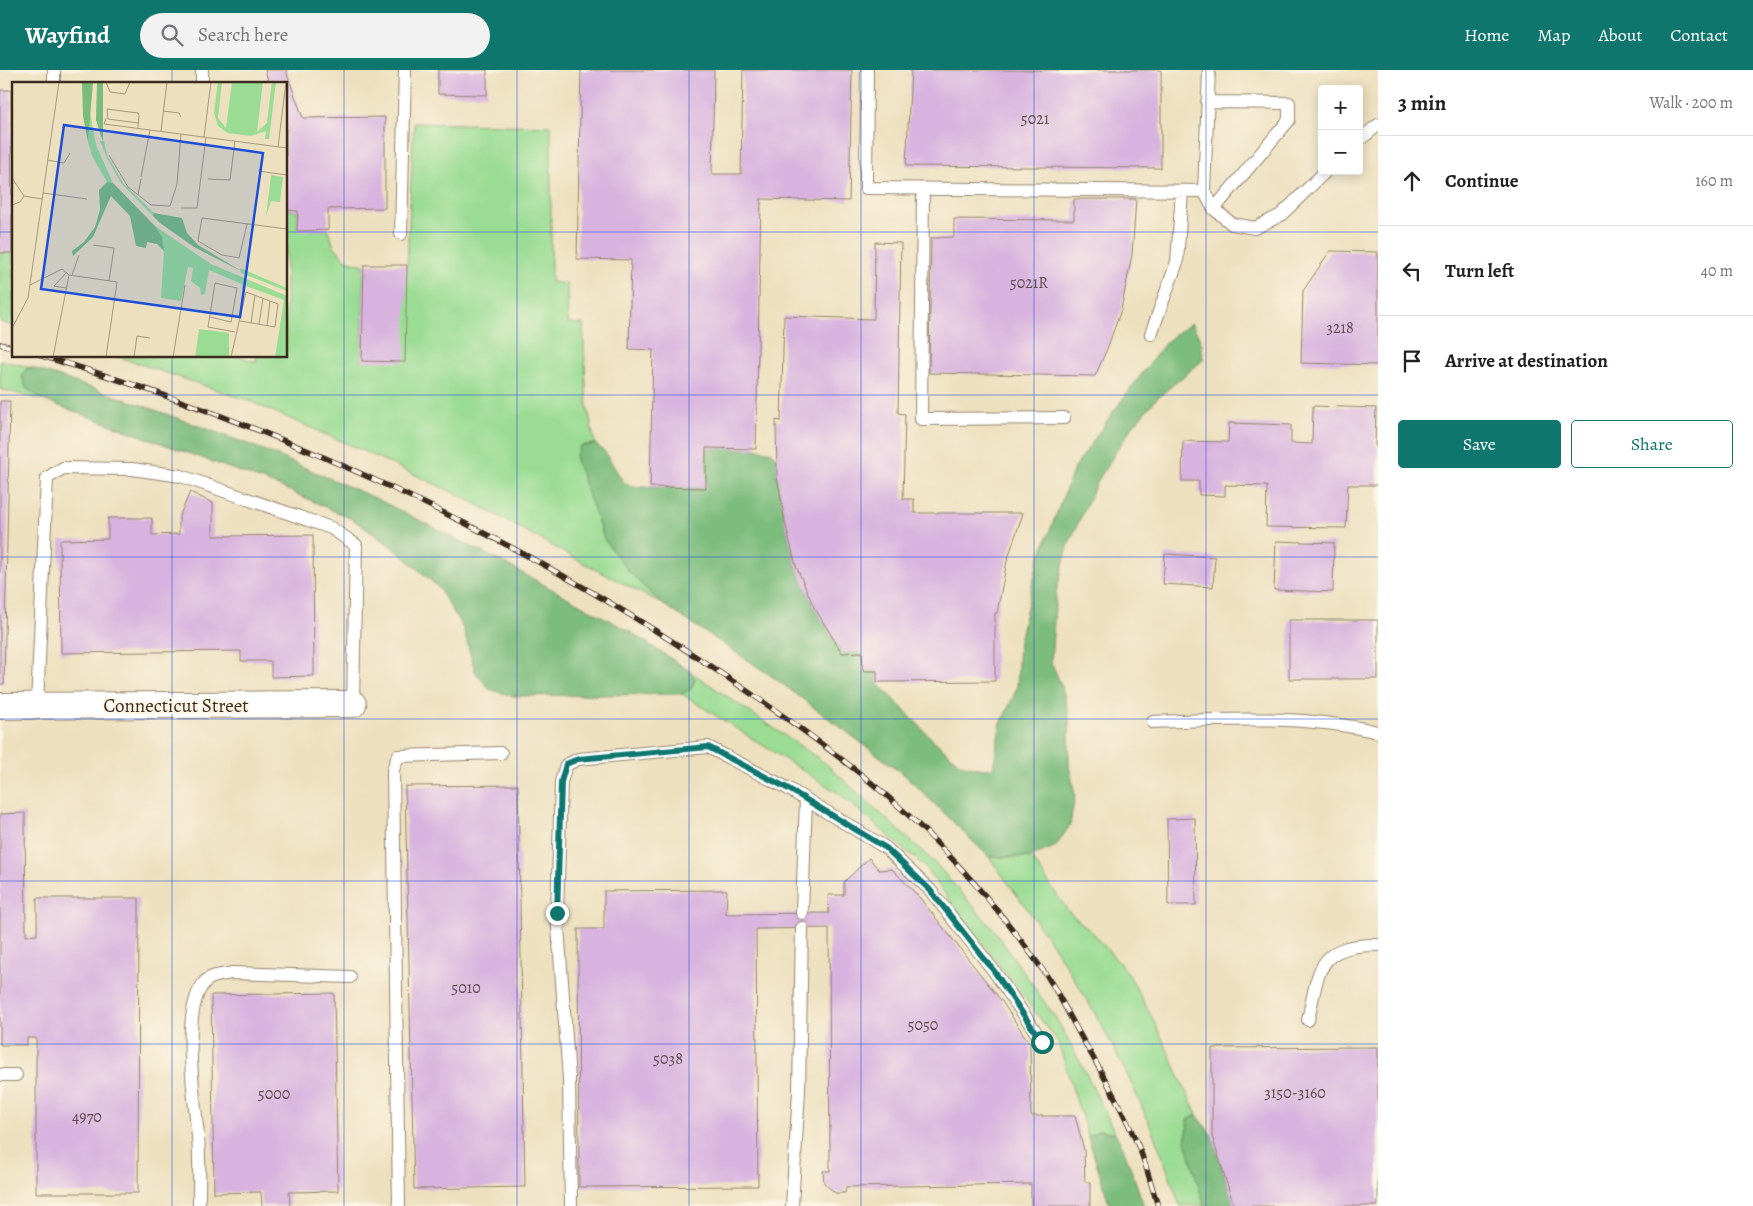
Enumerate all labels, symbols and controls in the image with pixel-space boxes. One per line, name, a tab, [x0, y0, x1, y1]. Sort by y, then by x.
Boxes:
search box	[140, 13, 490, 58]
text: Wayfind	[25, 19, 110, 51]
icon: search	[158, 21, 186, 49]
text: Search here	[198, 22, 288, 48]
text: Home	[1464, 23, 1509, 47]
text: Map	[1537, 23, 1570, 47]
text: About	[1598, 23, 1642, 47]
text: Contact	[1670, 23, 1728, 47]
inset map	[12, 82, 288, 358]
map controls	[1318, 85, 1363, 175]
button: +	[1318, 85, 1363, 130]
text: 3 min	[1398, 89, 1446, 117]
text: Walk · 200 m	[1649, 92, 1733, 114]
house number: 5021	[1021, 108, 1050, 130]
button: −	[1318, 130, 1363, 175]
icon: ahead	[1398, 167, 1426, 195]
text: Continue	[1445, 168, 1519, 194]
text: 160 m	[1695, 170, 1733, 192]
icon: left	[1398, 257, 1426, 285]
text: Turn left	[1445, 258, 1514, 284]
text: 40 m	[1701, 260, 1733, 282]
house number: 5021R	[1010, 272, 1048, 294]
house number: 3218	[1326, 317, 1354, 339]
icon: arrive	[1398, 347, 1426, 375]
text: Arrive at destination	[1445, 348, 1608, 374]
button: Save	[1398, 420, 1561, 468]
button: Share	[1571, 420, 1733, 468]
street label: Connecticut Street	[103, 693, 249, 719]
route end	[546, 902, 569, 925]
house number: 5010	[451, 977, 481, 999]
house number: 5050	[908, 1014, 938, 1036]
route start	[1031, 1031, 1054, 1054]
house number: 5038	[653, 1048, 683, 1070]
house number: 3150-3160	[1264, 1082, 1326, 1104]
house number: 5000	[258, 1083, 290, 1105]
house number: 4970	[72, 1106, 102, 1128]

